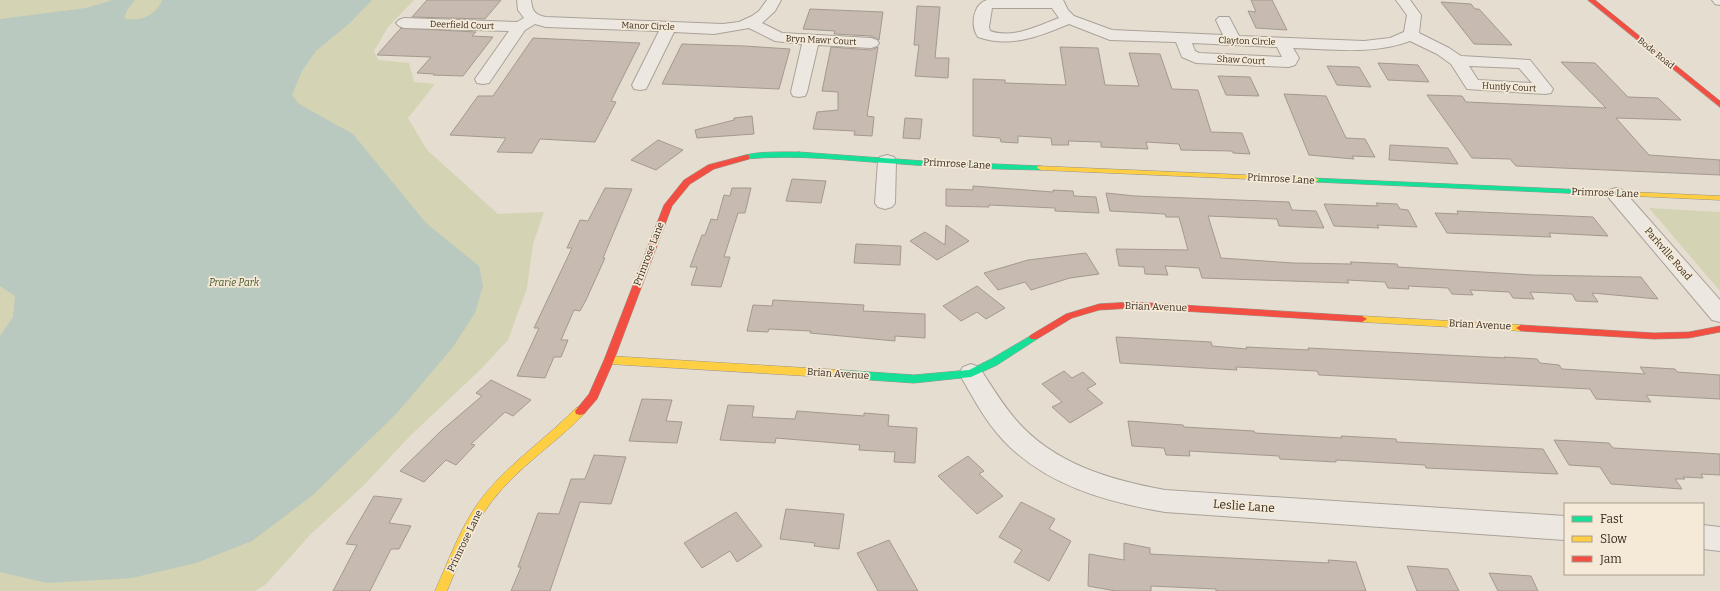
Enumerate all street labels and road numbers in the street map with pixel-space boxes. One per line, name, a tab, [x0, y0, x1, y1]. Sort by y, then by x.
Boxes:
street label: Deerfield Court	[430, 19, 495, 31]
street label: Manor Circle	[621, 20, 675, 32]
street label: Bryn Mawr Court	[785, 33, 857, 47]
street label: Clayton Circle	[1218, 35, 1276, 47]
street label: Bode Road	[1636, 35, 1677, 71]
street label: Shaw Court	[1217, 54, 1266, 66]
street label: Huntly Court	[1482, 81, 1537, 93]
street label: Primrose Lane	[923, 156, 991, 172]
street label: Primrose Lane	[1247, 171, 1315, 187]
street label: Primrose Lane	[1571, 186, 1639, 200]
street label: Primrose Lane	[631, 220, 667, 288]
street label: Parkville Road	[1642, 225, 1694, 283]
street label: Brian Avenue	[1125, 300, 1187, 314]
street label: Brian Avenue	[1449, 317, 1511, 333]
street label: Brian Avenue	[806, 366, 870, 382]
street label: Leslie Lane	[1213, 497, 1275, 515]
street label: Primrose Lane	[445, 508, 485, 574]

